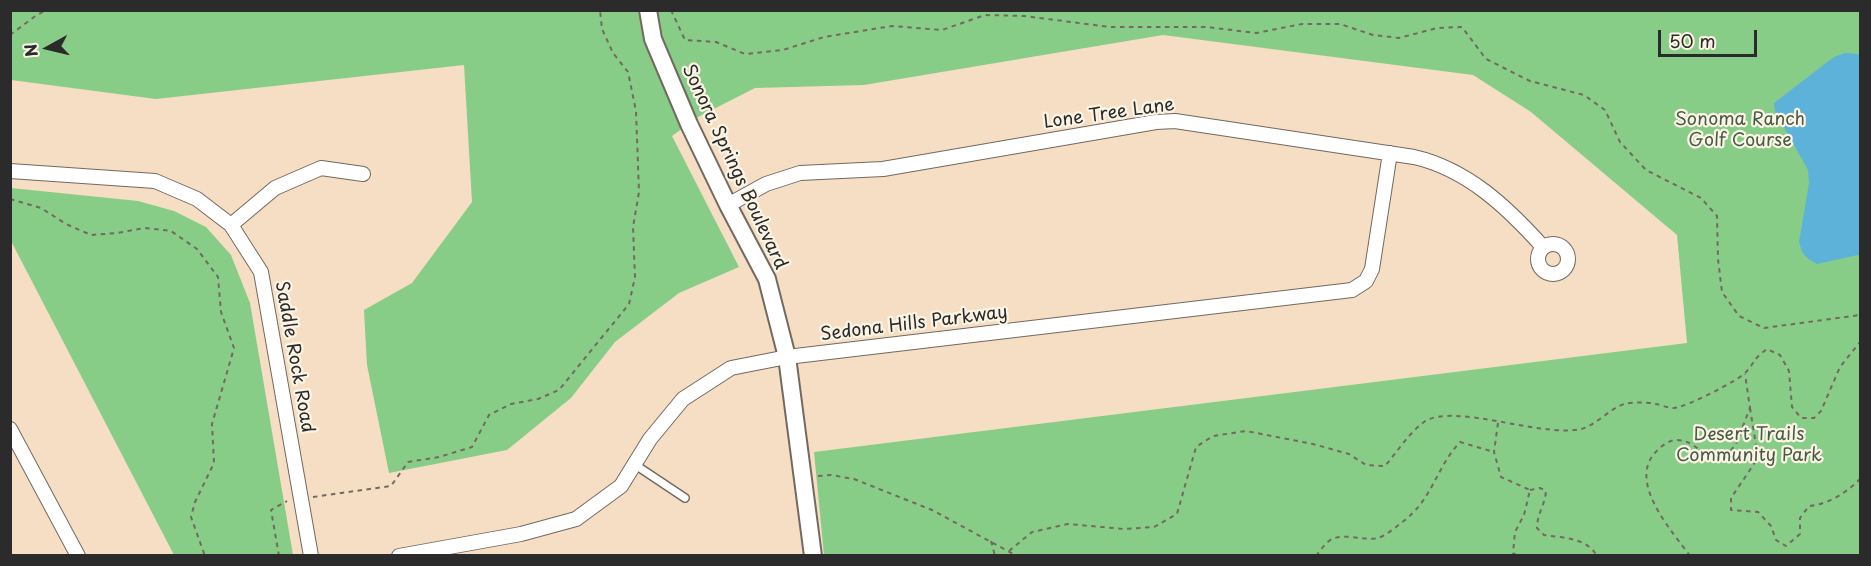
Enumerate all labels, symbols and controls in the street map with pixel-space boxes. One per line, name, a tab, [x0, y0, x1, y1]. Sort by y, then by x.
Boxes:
north arrow	[18, 18, 78, 78]
scale bar	[1661, 18, 1760, 56]
text: 50 m	[1669, 27, 1716, 54]
text: N	[17, 43, 43, 58]
street label: Sonora Springs Boulevard	[677, 61, 791, 273]
street label: Lone Tree Lane	[1042, 94, 1176, 134]
park label: Sonoma Ranch Golf Course	[1675, 109, 1805, 152]
street label: Saddle Rock Road	[270, 279, 318, 435]
street label: Sedona Hills Parkway	[819, 302, 1009, 346]
park label: Desert Trails Community Park	[1676, 424, 1822, 466]

